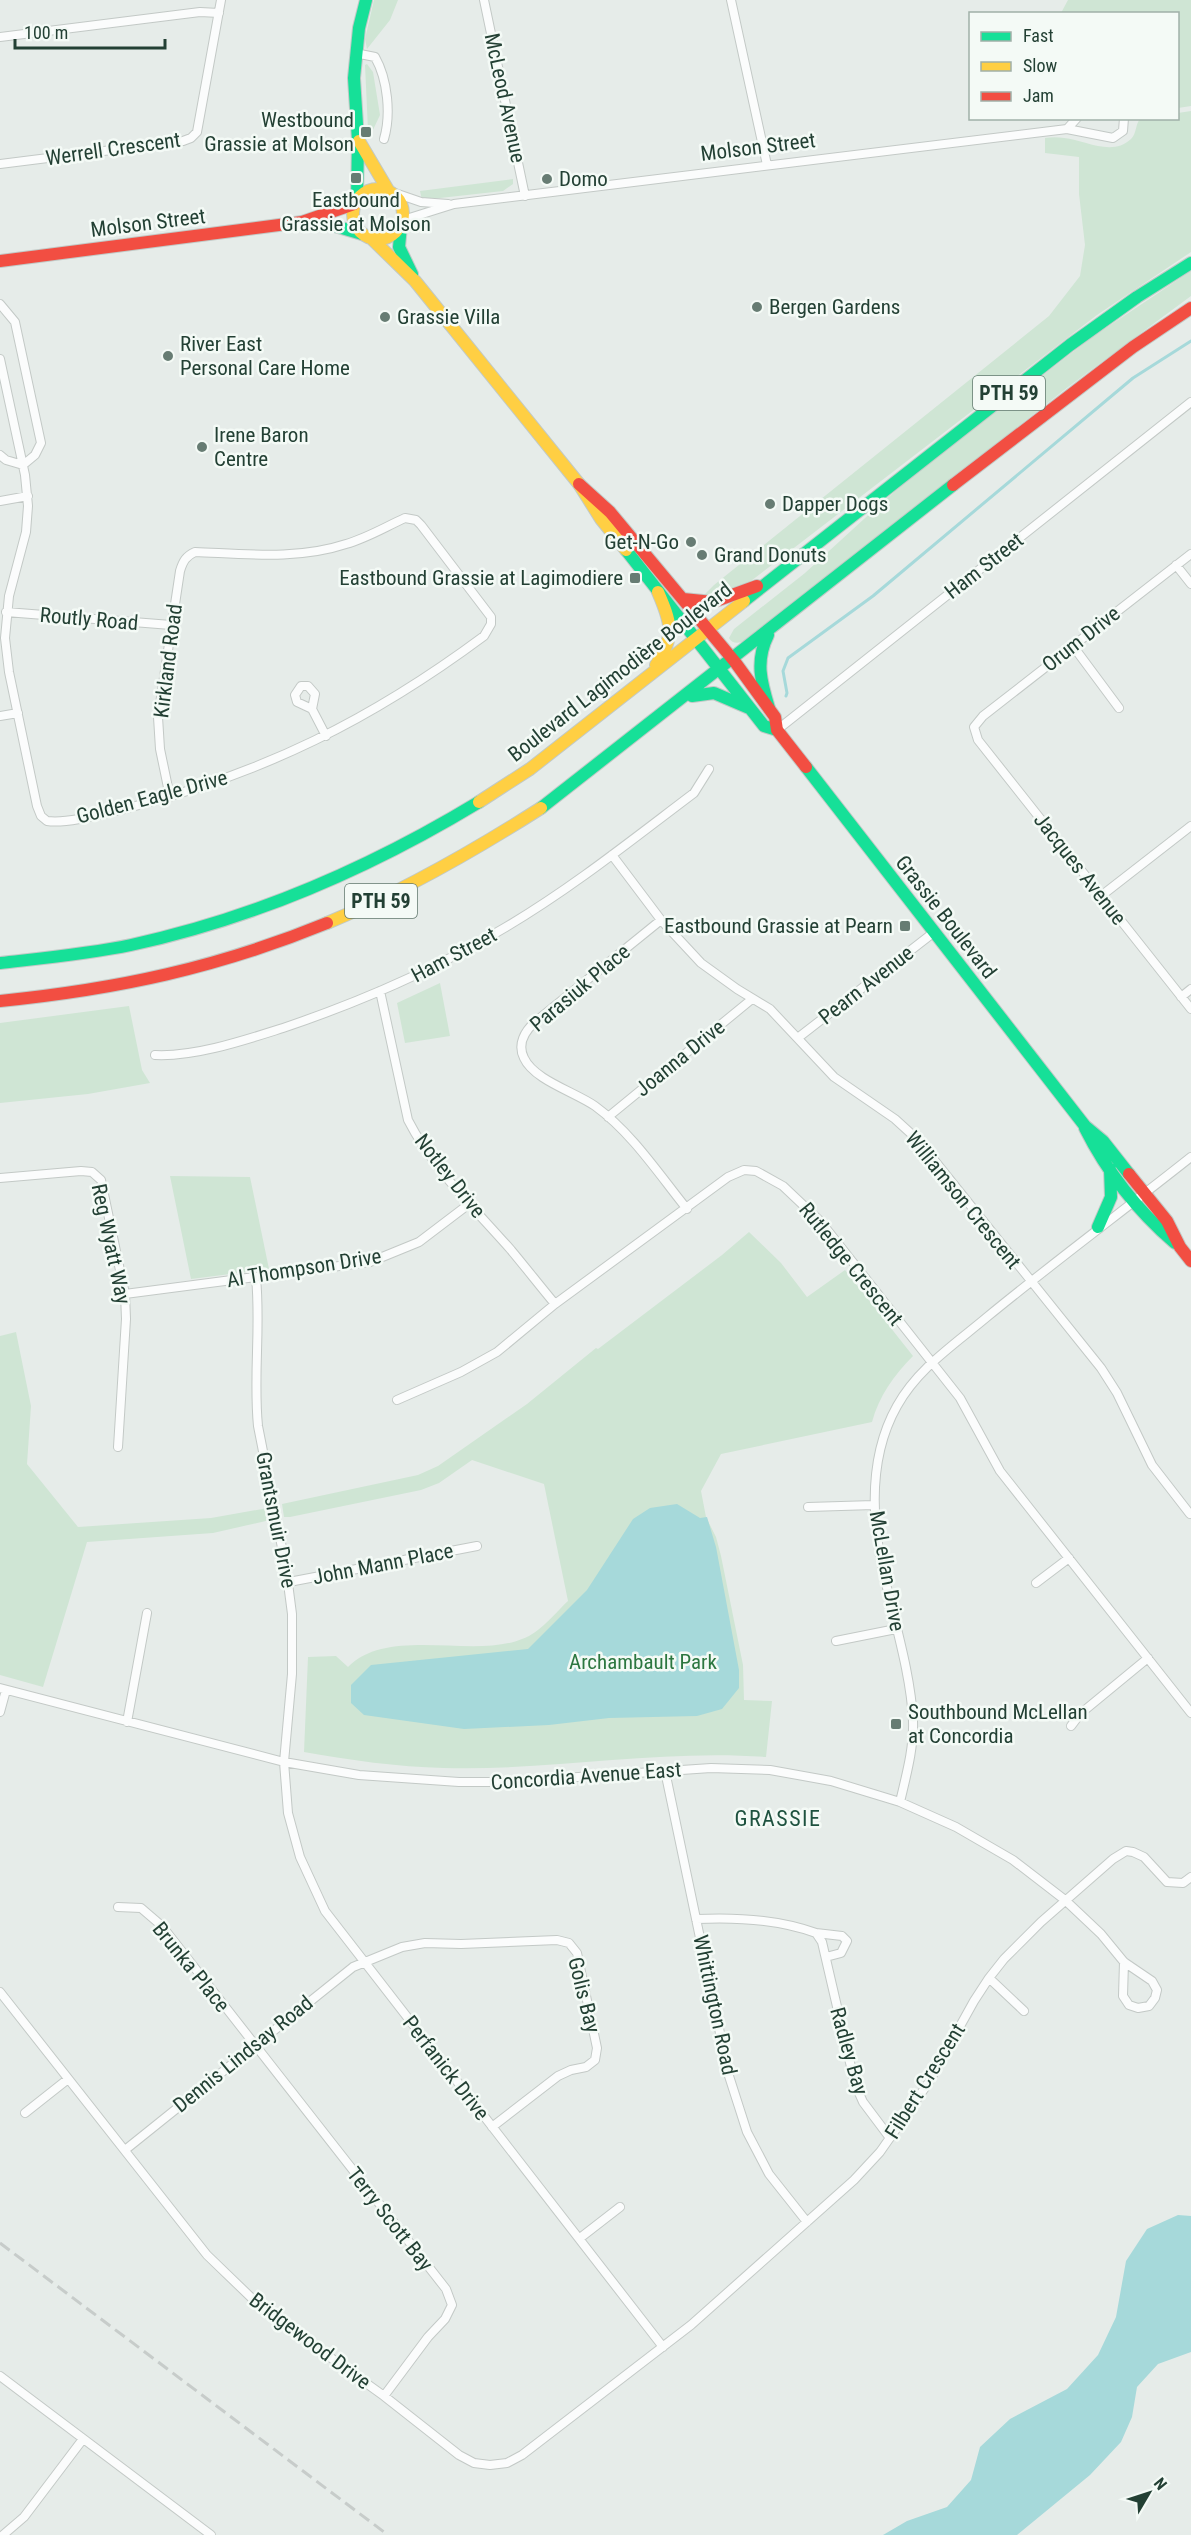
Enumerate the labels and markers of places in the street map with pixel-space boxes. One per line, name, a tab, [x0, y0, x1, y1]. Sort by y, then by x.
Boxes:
place label: Westbound Grassie at Molson	[204, 108, 354, 156]
marker: Westbound Grassie at Molson	[359, 125, 373, 139]
place label: Domo	[559, 167, 608, 191]
marker: Eastbound Grassie at Molson	[349, 171, 363, 185]
marker: Domo	[540, 172, 554, 186]
place label: Eastbound Grassie at Molson	[281, 188, 431, 236]
place label: Bergen Gardens	[769, 295, 900, 319]
marker: Bergen Gardens	[750, 300, 764, 314]
place label: Grassie Villa	[397, 305, 500, 329]
marker: Grassie Villa	[378, 310, 392, 324]
place label: River East Personal Care Home	[180, 332, 350, 380]
marker: River East Personal Care Home	[161, 349, 175, 363]
place label: Irene Baron Centre	[214, 423, 309, 471]
marker: Irene Baron Centre	[195, 440, 209, 454]
place label: Dapper Dogs	[782, 492, 888, 516]
marker: Dapper Dogs	[763, 497, 777, 511]
place label: Get-N-Go	[604, 530, 679, 554]
marker: Get-N-Go	[684, 535, 698, 549]
place label: Grand Donuts	[714, 543, 827, 567]
marker: Grand Donuts	[695, 548, 709, 562]
place label: Eastbound Grassie at Lagimodiere	[339, 566, 623, 590]
marker: Eastbound Grassie at Lagimodiere	[628, 571, 642, 585]
place label: Eastbound Grassie at Pearn	[664, 914, 893, 938]
marker: Eastbound Grassie at Pearn	[898, 919, 912, 933]
place label: Southbound McLellan at Concordia	[908, 1700, 1088, 1748]
marker: Southbound McLellan at Concordia	[889, 1717, 903, 1731]

